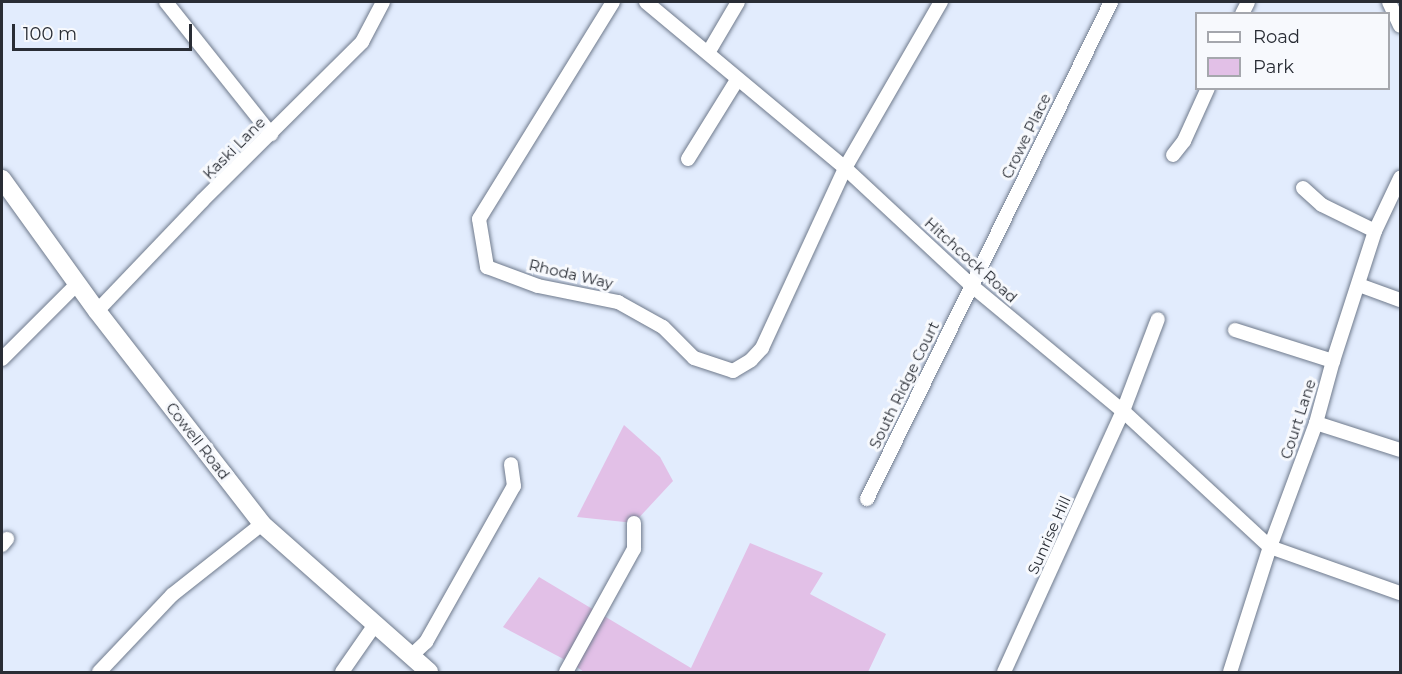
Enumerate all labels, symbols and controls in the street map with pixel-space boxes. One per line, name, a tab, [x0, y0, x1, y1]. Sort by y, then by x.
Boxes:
scale bar	[15, 12, 195, 50]
legend	[1195, 12, 1390, 90]
text: 100 m	[23, 23, 77, 45]
text: Road	[1253, 26, 1300, 48]
text: Park	[1253, 56, 1294, 78]
street label: Crowe Place	[998, 90, 1054, 182]
street label: Kaski Lane	[199, 113, 269, 183]
street label: Hitchcock Road	[921, 214, 1021, 306]
street label: Rhoda Way	[527, 256, 615, 292]
street label: South Ridge Court	[865, 318, 943, 452]
street label: Court Lane	[1277, 377, 1319, 461]
street label: Cowell Road	[162, 399, 234, 483]
street label: Sunrise Hill	[1024, 493, 1074, 577]

